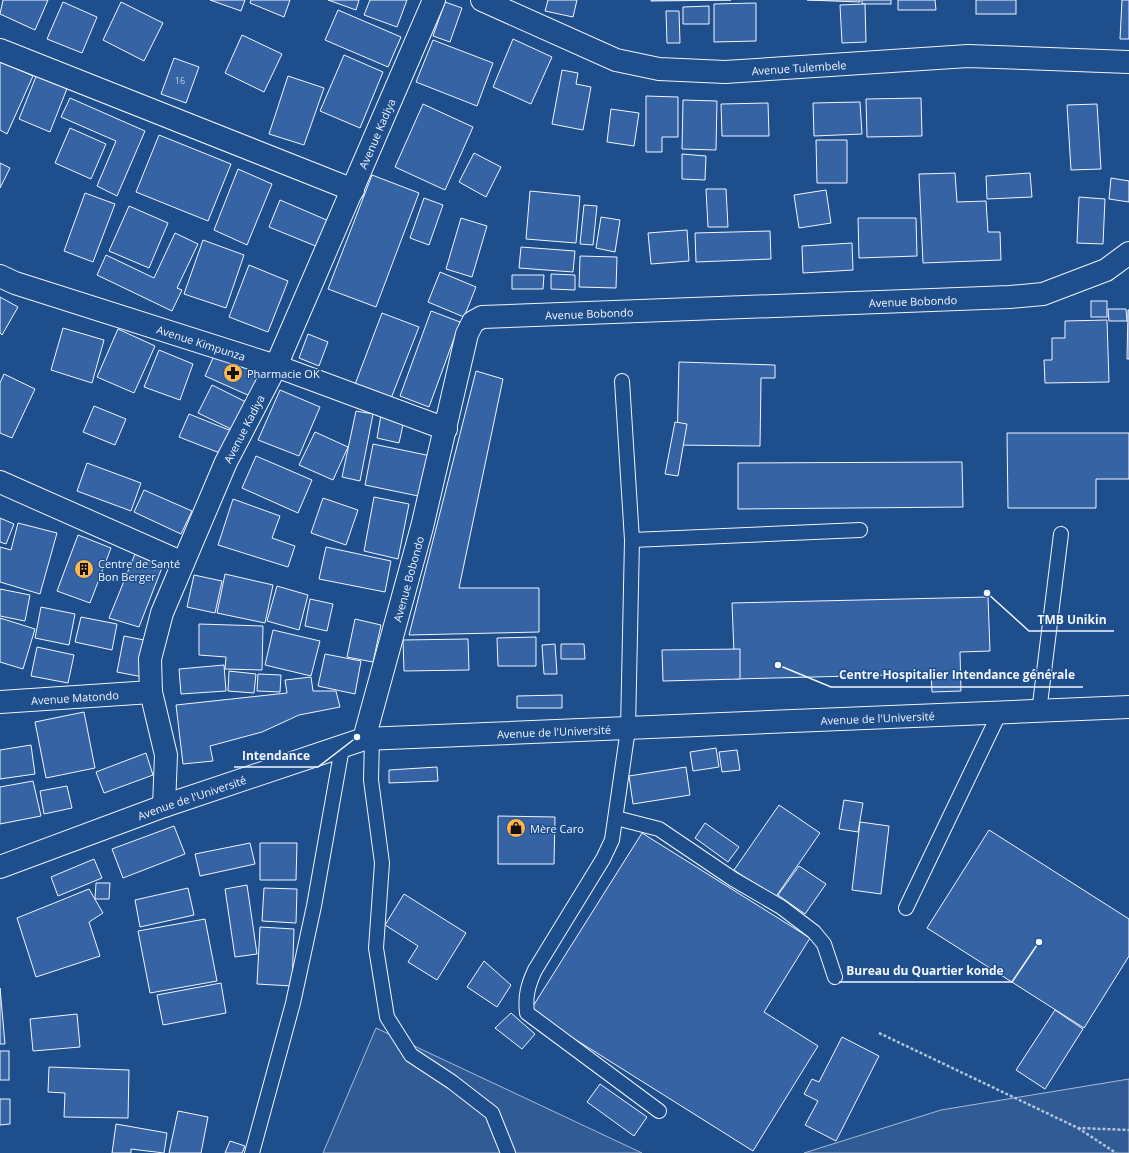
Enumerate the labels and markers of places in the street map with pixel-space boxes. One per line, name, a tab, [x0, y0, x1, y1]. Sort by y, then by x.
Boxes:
pharmacy icon: Pharmacie OK	[222, 362, 244, 384]
place label: Pharmacie OK	[247, 366, 320, 381]
place label: Centre de Santé Bon Berger	[98, 556, 180, 584]
building icon: Centre de Santé Bon Berger	[73, 558, 95, 580]
callout: TMB Unikin	[1029, 607, 1114, 631]
callout: Centre Hospitalier Intendance générale	[831, 663, 1083, 687]
callout: Intendance	[234, 743, 318, 767]
shop icon: Mère Caro	[505, 817, 527, 839]
place label: Mère Caro	[530, 821, 584, 836]
callout: Bureau du Quartier konde	[839, 958, 1012, 982]

